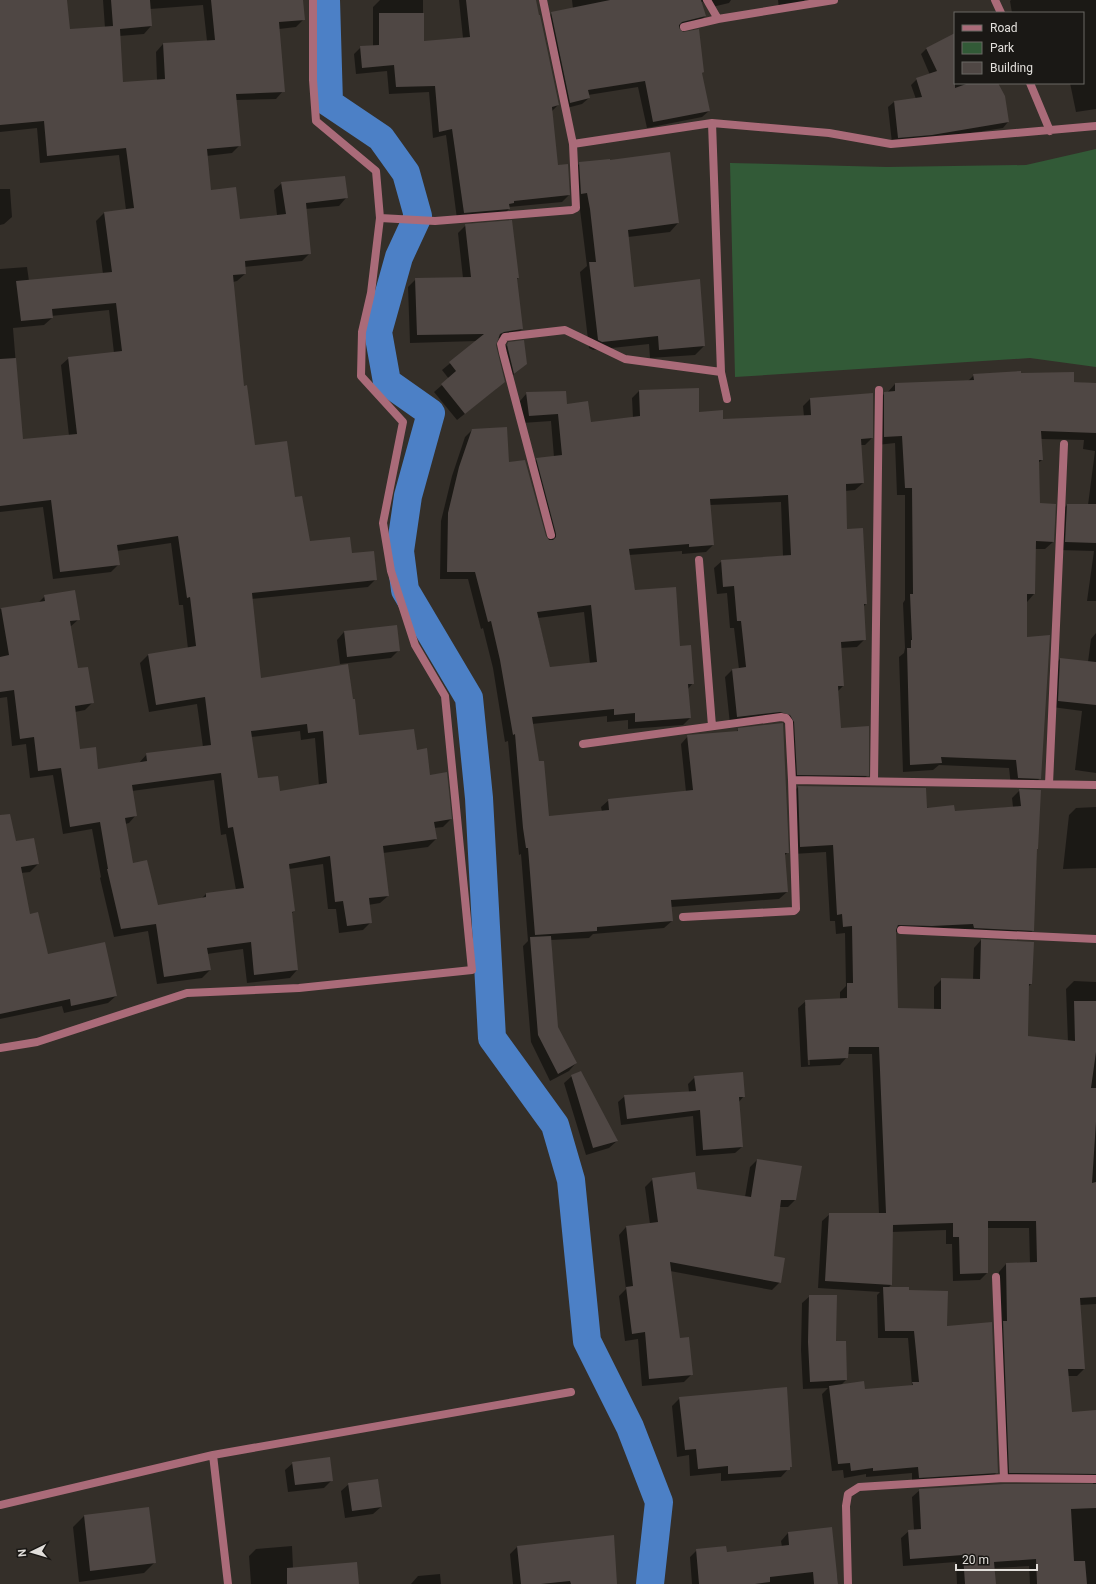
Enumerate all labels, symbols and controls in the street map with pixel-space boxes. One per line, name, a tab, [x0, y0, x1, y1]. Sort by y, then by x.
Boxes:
legend	[954, 12, 1084, 84]
text: Road	[990, 21, 1018, 35]
text: Park	[990, 41, 1015, 55]
text: Building	[990, 61, 1033, 75]
north arrow	[12, 1532, 52, 1572]
scale bar	[956, 1546, 1037, 1572]
text: N	[16, 1548, 29, 1557]
text: 20 m	[962, 1553, 989, 1567]

